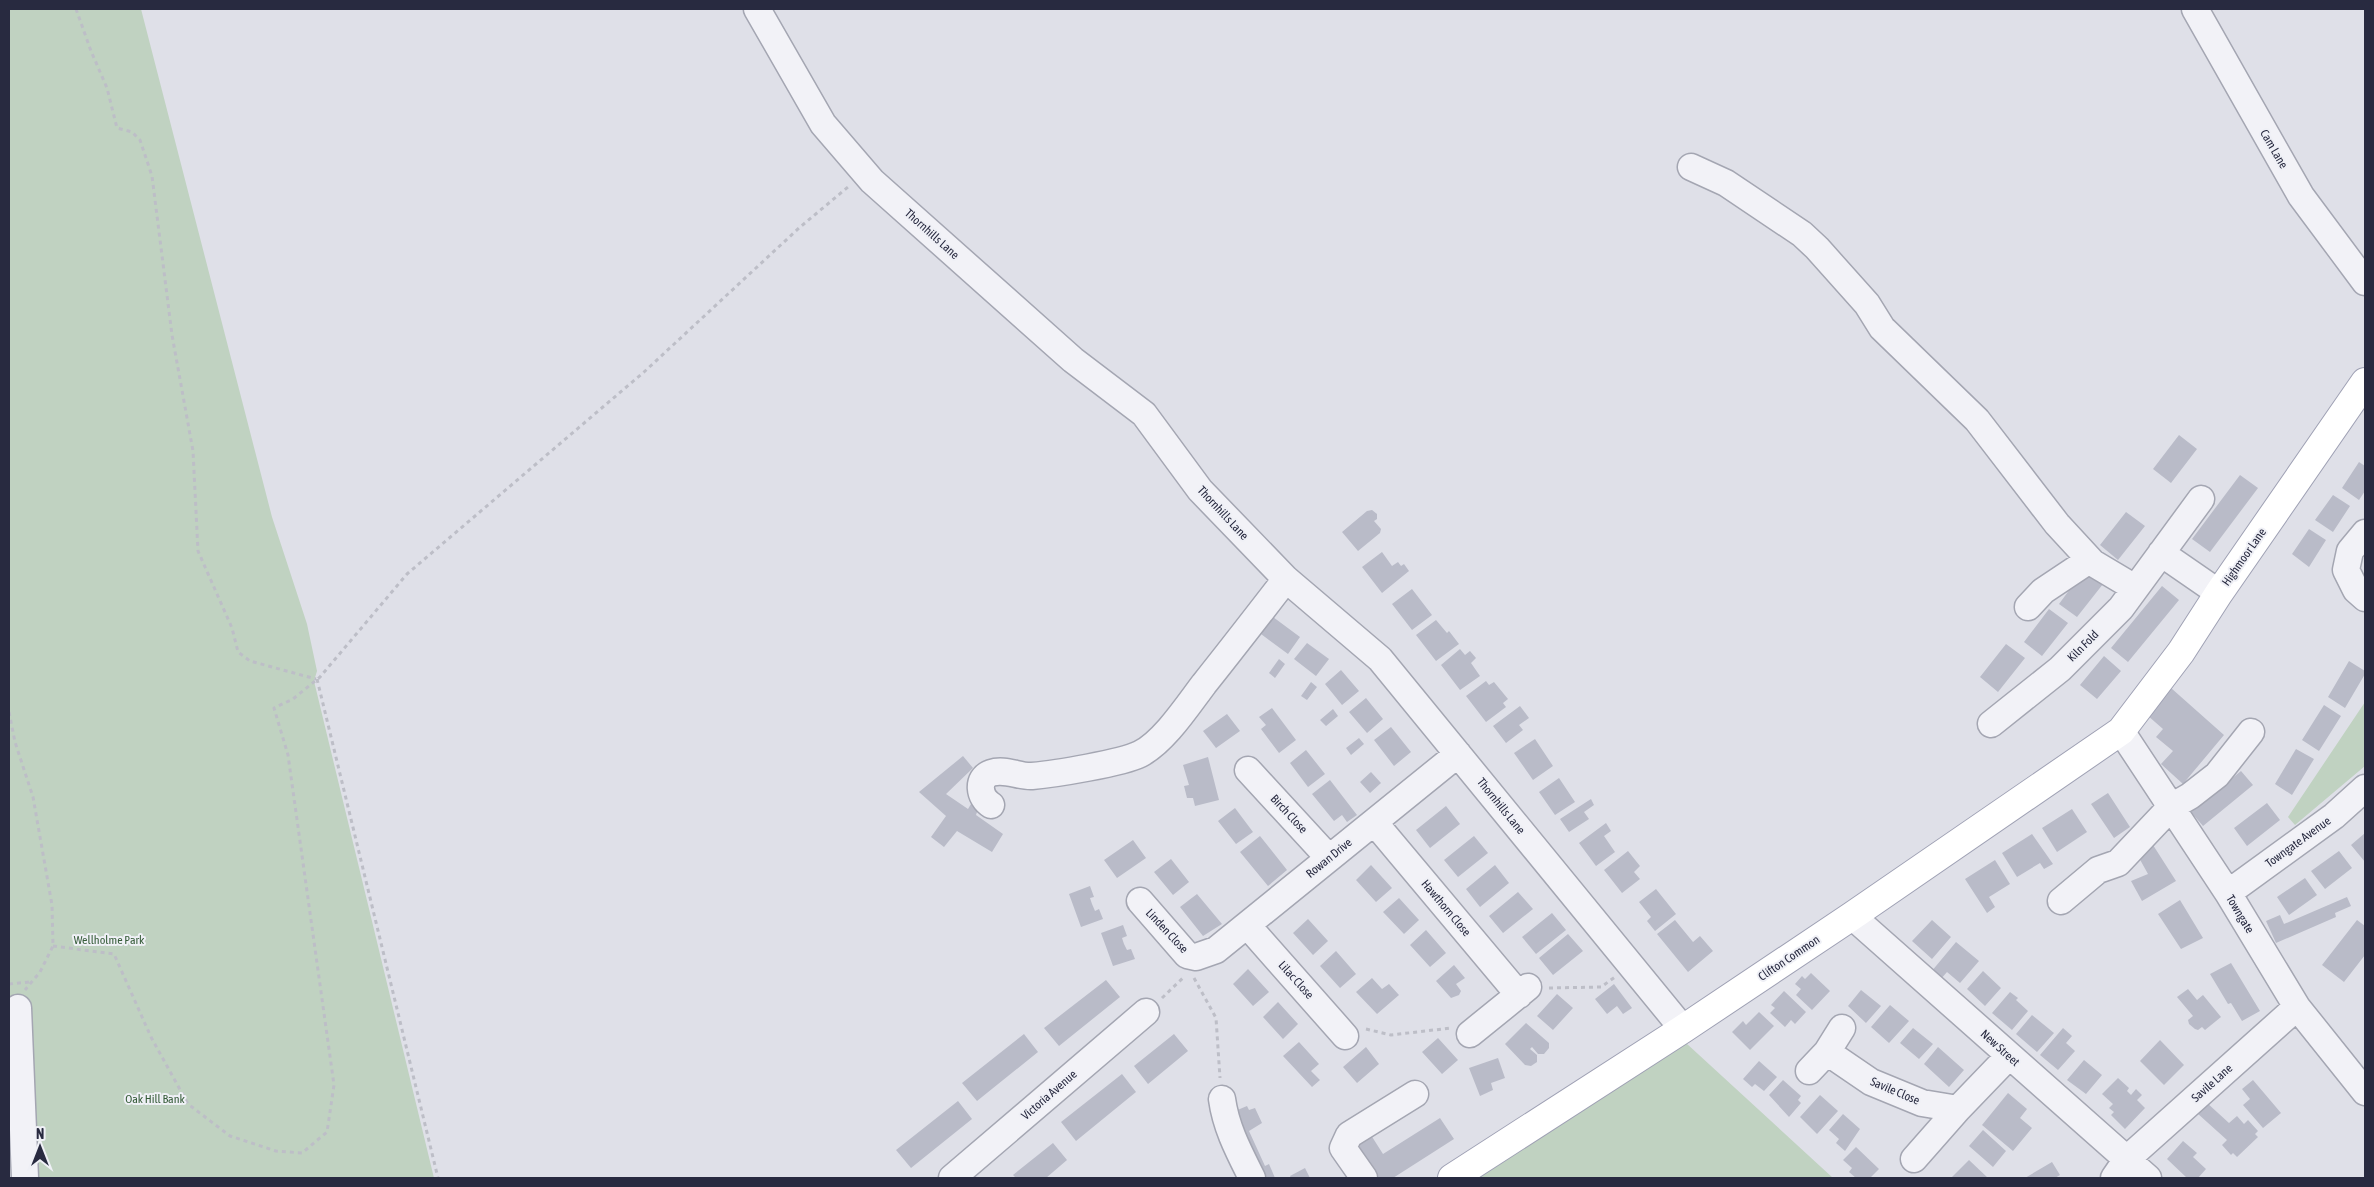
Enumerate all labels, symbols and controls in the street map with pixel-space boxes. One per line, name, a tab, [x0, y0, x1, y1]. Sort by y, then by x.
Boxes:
street label: Cam Lane	[2257, 127, 2291, 171]
street label: Thornhills Lane	[902, 206, 962, 262]
street label: Thornhills Lane	[1195, 483, 1251, 543]
street label: Highmoor Lane	[2219, 525, 2269, 589]
street label: Kiln Fold	[2065, 628, 2101, 664]
street label: Thornhills Lane	[1474, 775, 1528, 837]
street label: Birch Close	[1268, 792, 1310, 836]
street label: Towngate Avenue	[2263, 814, 2333, 870]
street label: Rowan Drive	[1303, 835, 1355, 881]
street label: Hawthorn Close	[1418, 877, 1474, 939]
street label: Towngate	[2223, 892, 2257, 936]
street label: Linden Close	[1143, 906, 1191, 956]
street label: Clifton Common	[1756, 932, 1822, 984]
park label: Wellholme Park	[74, 933, 145, 947]
street label: Lilac Close	[1275, 958, 1317, 1002]
street label: New Street	[1978, 1027, 2023, 1069]
street label: Savile Lane	[2189, 1061, 2235, 1105]
street label: Victoria Avenue	[1018, 1067, 1080, 1123]
street label: Savile Close	[1868, 1074, 1922, 1108]
park label: Oak Hill Bank	[125, 1092, 186, 1106]
north arrow	[15, 1122, 65, 1172]
text: N	[36, 1126, 44, 1142]

